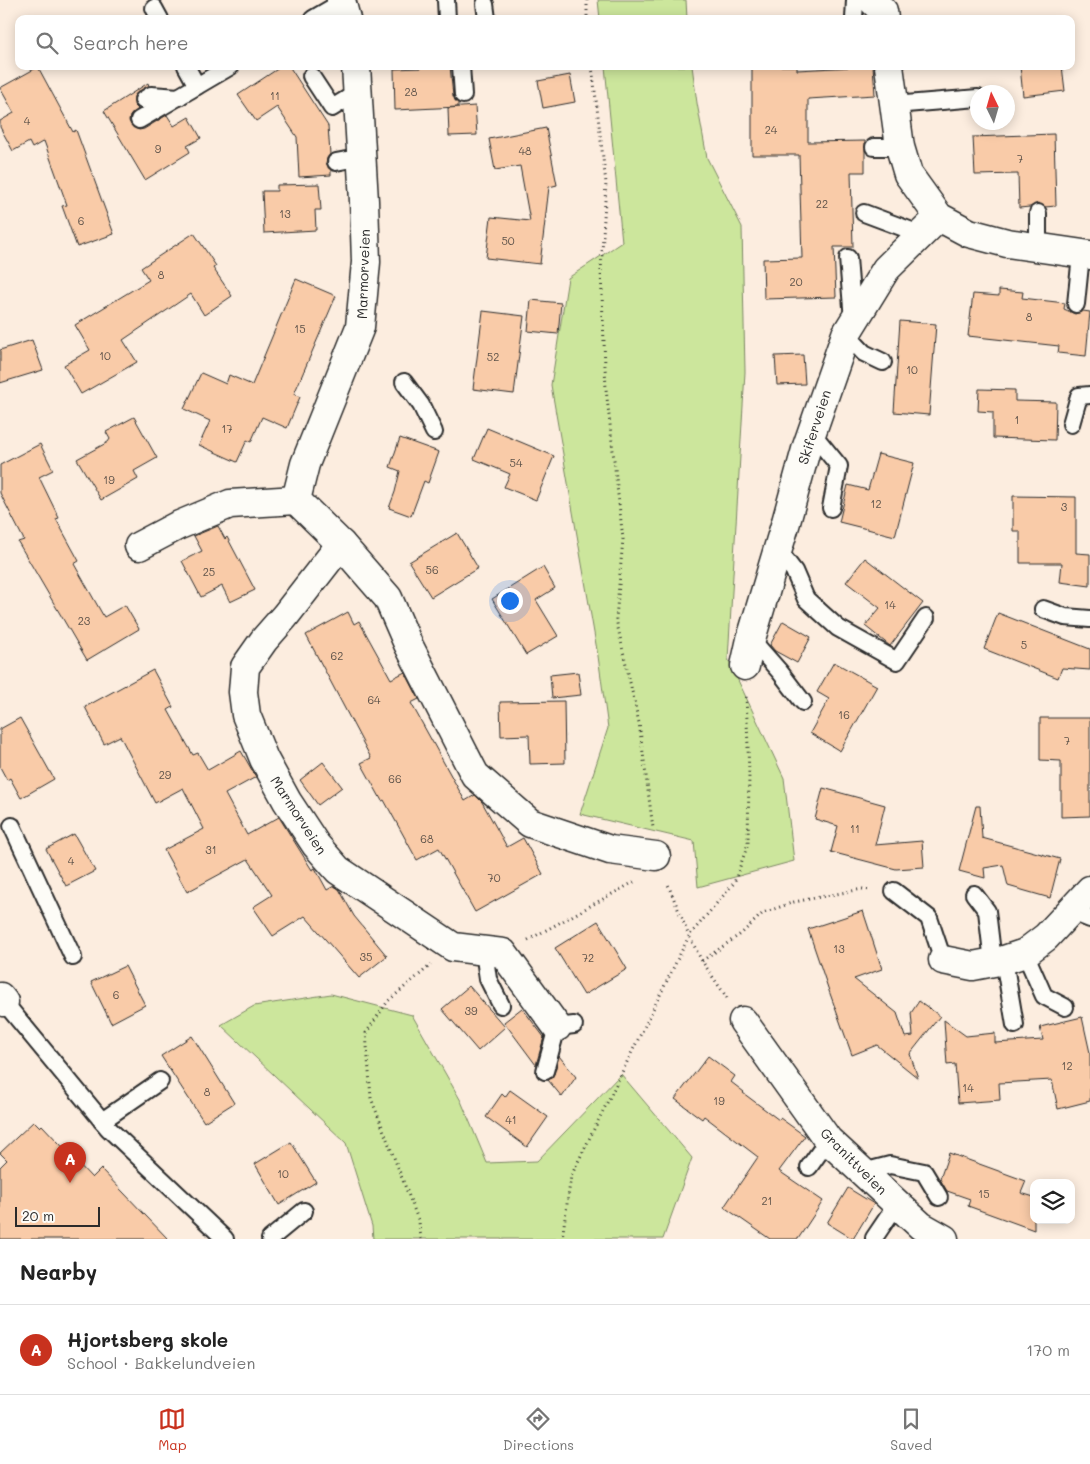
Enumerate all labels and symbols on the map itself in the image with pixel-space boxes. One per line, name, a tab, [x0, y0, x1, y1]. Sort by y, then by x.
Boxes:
house number: 28	[405, 84, 418, 99]
north arrow	[970, 85, 1015, 130]
house number: 11	[270, 88, 280, 103]
house number: 4	[24, 113, 31, 128]
house number: 24	[765, 122, 778, 137]
house number: 9	[155, 141, 162, 156]
house number: 48	[518, 143, 532, 158]
house number: 7	[1017, 151, 1023, 166]
house number: 22	[816, 196, 828, 211]
house number: 13	[279, 206, 291, 221]
house number: 6	[78, 213, 84, 228]
street label: Marmorveien	[352, 229, 374, 319]
house number: 50	[501, 233, 515, 248]
house number: 8	[158, 267, 165, 282]
house number: 20	[790, 274, 803, 289]
house number: 8	[1026, 309, 1033, 324]
house number: 15	[294, 321, 306, 336]
house number: 10	[99, 348, 111, 363]
house number: 52	[487, 349, 499, 364]
house number: 10	[906, 362, 918, 377]
street label: Skiferveien	[793, 387, 835, 467]
house number: 1	[1015, 412, 1019, 427]
house number: 17	[221, 421, 233, 436]
house number: 54	[510, 455, 523, 470]
house number: 19	[103, 472, 115, 487]
house number: 12	[870, 496, 882, 511]
house number: 3	[1061, 499, 1068, 514]
house number: 56	[425, 562, 439, 577]
house number: 25	[203, 564, 215, 579]
your location	[497, 588, 523, 614]
house number: 14	[884, 597, 896, 612]
house number: 23	[78, 613, 91, 628]
house number: 5	[1021, 637, 1027, 652]
house number: 62	[331, 648, 343, 663]
house number: 64	[367, 692, 381, 707]
house number: 16	[838, 707, 850, 722]
house number: 7	[1064, 733, 1070, 748]
house number: 29	[159, 767, 172, 782]
house number: 66	[388, 771, 402, 786]
street label: Marmorveien	[266, 772, 332, 858]
house number: 11	[850, 821, 860, 836]
house number: 68	[420, 831, 434, 846]
house number: 31	[205, 842, 217, 857]
house number: 4	[68, 853, 75, 868]
house number: 70	[488, 870, 501, 885]
house number: 13	[833, 941, 845, 956]
house number: 35	[360, 949, 372, 964]
house number: 72	[582, 950, 594, 965]
house number: 6	[113, 987, 119, 1002]
house number: 39	[465, 1003, 478, 1018]
house number: 12	[1061, 1058, 1073, 1073]
house number: 14	[962, 1080, 974, 1095]
house number: 8	[204, 1084, 211, 1099]
house number: 19	[713, 1093, 725, 1108]
house number: 41	[505, 1112, 517, 1127]
street label: Granittveien	[816, 1123, 892, 1199]
pin: A	[54, 1142, 86, 1183]
house number: 10	[277, 1166, 289, 1181]
house number: 15	[978, 1186, 990, 1201]
house number: 21	[761, 1193, 773, 1208]
scale bar	[15, 1204, 100, 1227]

